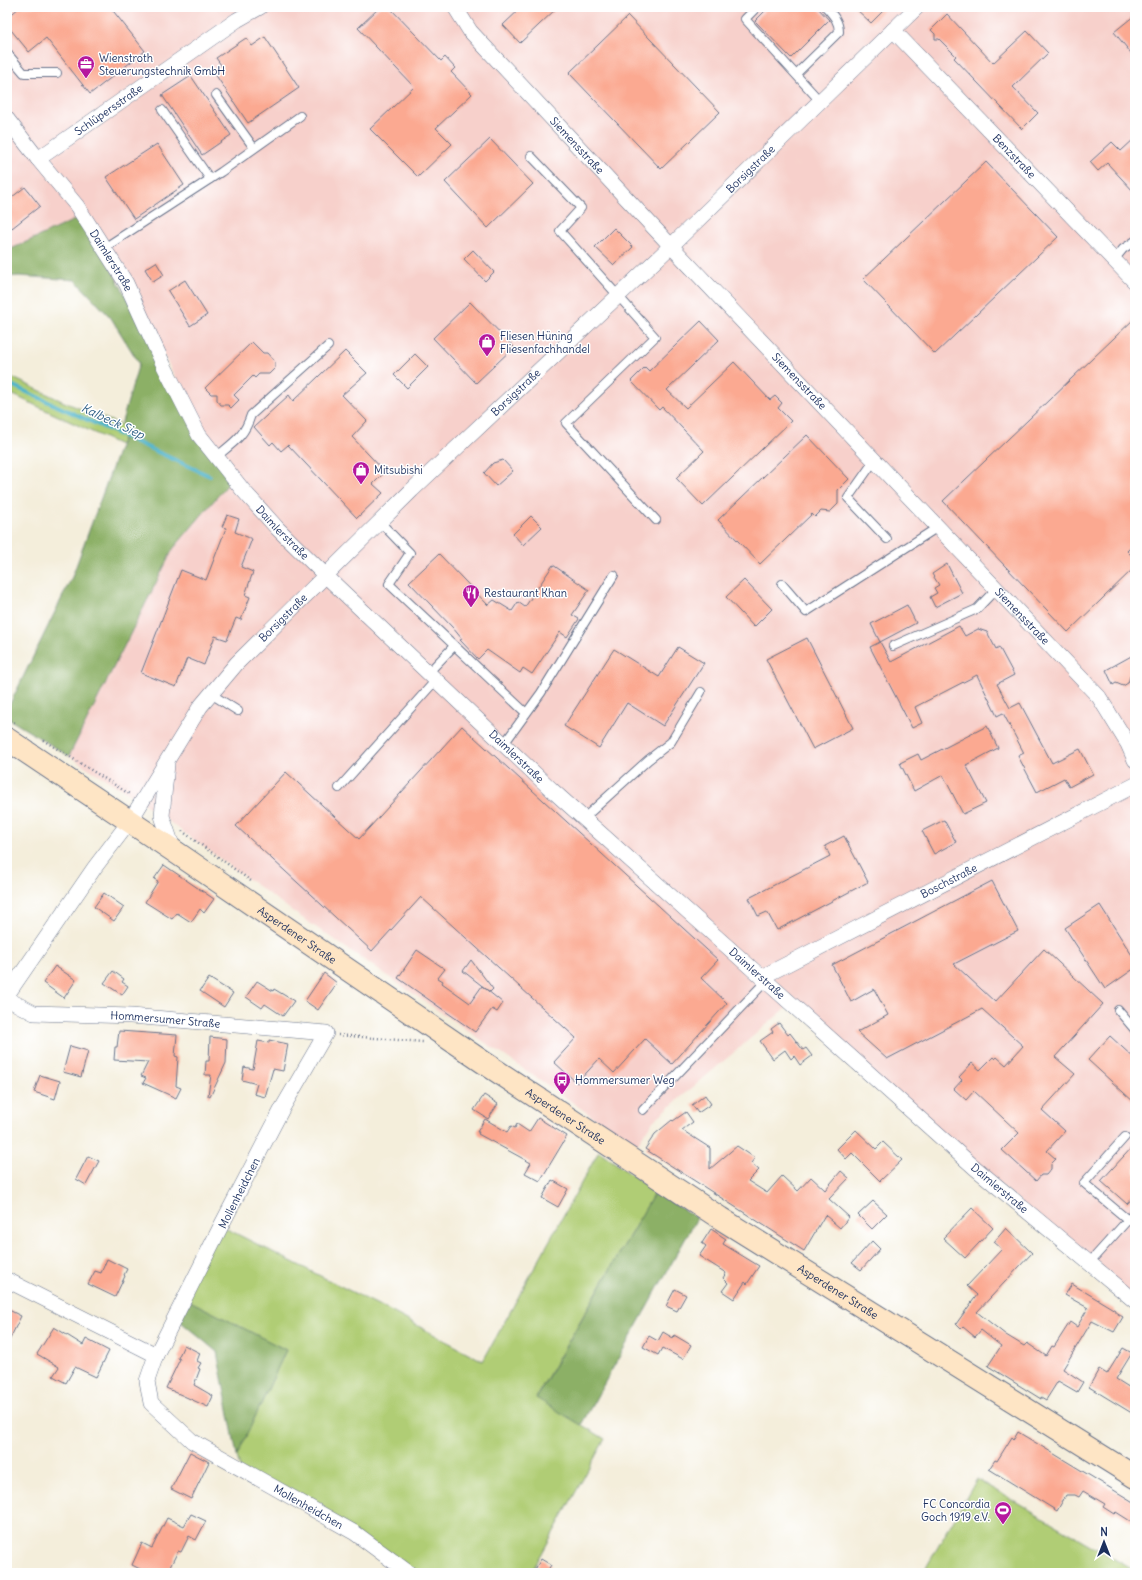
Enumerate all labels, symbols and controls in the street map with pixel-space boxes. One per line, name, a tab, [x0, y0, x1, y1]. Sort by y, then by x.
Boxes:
place label: Wienstroth Steuerungstechnik GmbH	[99, 51, 225, 78]
office icon: Wienstroth Steuerungstechnik GmbH	[76, 54, 96, 79]
street label: Schlüpersstraße	[72, 81, 145, 138]
street label: Siemensstraße	[547, 114, 607, 177]
street label: Benzstraße	[990, 131, 1039, 181]
street label: Borsigstraße	[723, 142, 778, 196]
street label: Daimlerstraße	[87, 227, 136, 293]
place label: Fliesen Hüning Fliesenfachhandel	[500, 329, 590, 356]
shop icon: Fliesen Hüning Fliesenfachhandel	[477, 332, 497, 357]
street label: Siemensstraße	[769, 350, 829, 412]
street label: Borsigstraße	[488, 366, 543, 419]
water label: Kalbeck Siep	[79, 400, 148, 443]
shop icon: Mitsubishi	[351, 460, 371, 485]
place label: Mitsubishi	[374, 463, 423, 477]
street label: Daimlerstraße	[253, 502, 312, 563]
restaurant icon: Restaurant Khan	[461, 583, 481, 608]
street label: Siemensstraße	[992, 585, 1053, 647]
place label: Restaurant Khan	[484, 586, 567, 600]
street label: Borsigstraße	[256, 590, 310, 645]
street label: Daimlerstraße	[486, 727, 547, 786]
street label: Boschstraße	[918, 861, 979, 901]
street label: Asperdener Straße	[255, 903, 339, 967]
street label: Daimlerstraße	[726, 945, 788, 1002]
street label: Hommersumer Straße	[110, 1008, 221, 1031]
bus stop icon: Hommersumer Weg	[552, 1070, 572, 1095]
place label: Hommersumer Weg	[575, 1073, 675, 1087]
street label: Asperdener Straße	[523, 1085, 608, 1148]
street label: Mollenheidchen	[215, 1155, 263, 1231]
street label: Daimlerstraße	[968, 1160, 1031, 1216]
street label: Asperdener Straße	[795, 1261, 881, 1322]
street label: Mollenheidchen	[271, 1482, 346, 1532]
place label: FC Concordia Goch 1919 e.V.	[921, 1497, 990, 1524]
sports icon: FC Concordia Goch 1919 e.V.	[993, 1500, 1013, 1525]
north arrow	[1084, 1522, 1124, 1562]
text: N	[1100, 1525, 1108, 1539]

